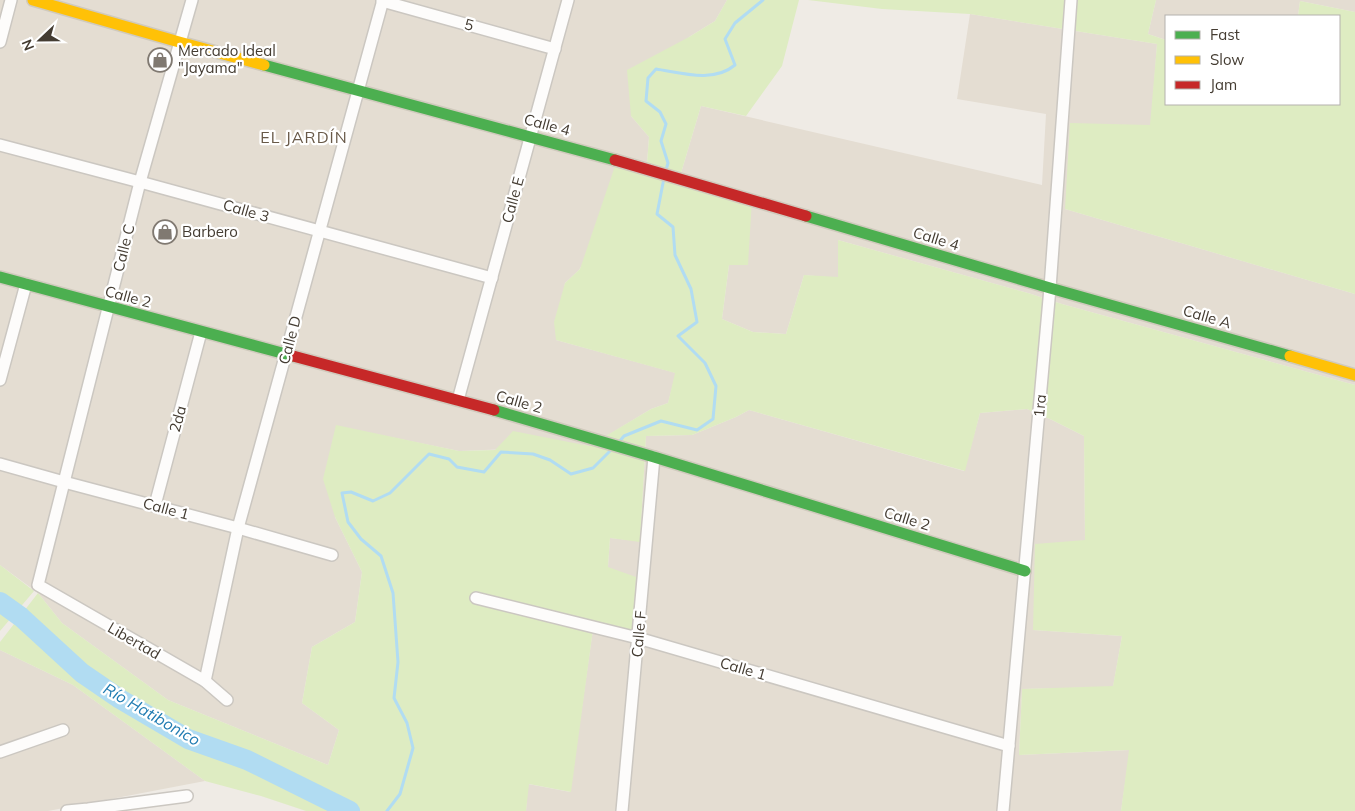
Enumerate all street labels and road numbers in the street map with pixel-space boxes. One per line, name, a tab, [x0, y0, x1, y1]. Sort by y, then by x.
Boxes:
street label: 5	[462, 14, 476, 35]
street label: Calle 4	[522, 109, 572, 140]
street label: Calle E	[497, 175, 528, 225]
street label: Calle 3	[221, 195, 271, 226]
street label: Calle C	[108, 222, 139, 274]
street label: Calle 4	[911, 223, 962, 255]
street label: Calle 2	[103, 281, 153, 312]
street label: Calle A	[1181, 301, 1233, 332]
street label: Calle D	[274, 314, 305, 366]
street label: Calle 2	[494, 386, 544, 417]
street label: 1ra	[1029, 393, 1050, 418]
street label: 2da	[165, 403, 190, 434]
street label: Calle 1	[141, 493, 191, 524]
street label: Calle 2	[882, 503, 933, 535]
street label: Calle F	[627, 610, 650, 658]
street label: Libertad	[104, 618, 164, 663]
street label: Calle 1	[718, 653, 768, 684]

